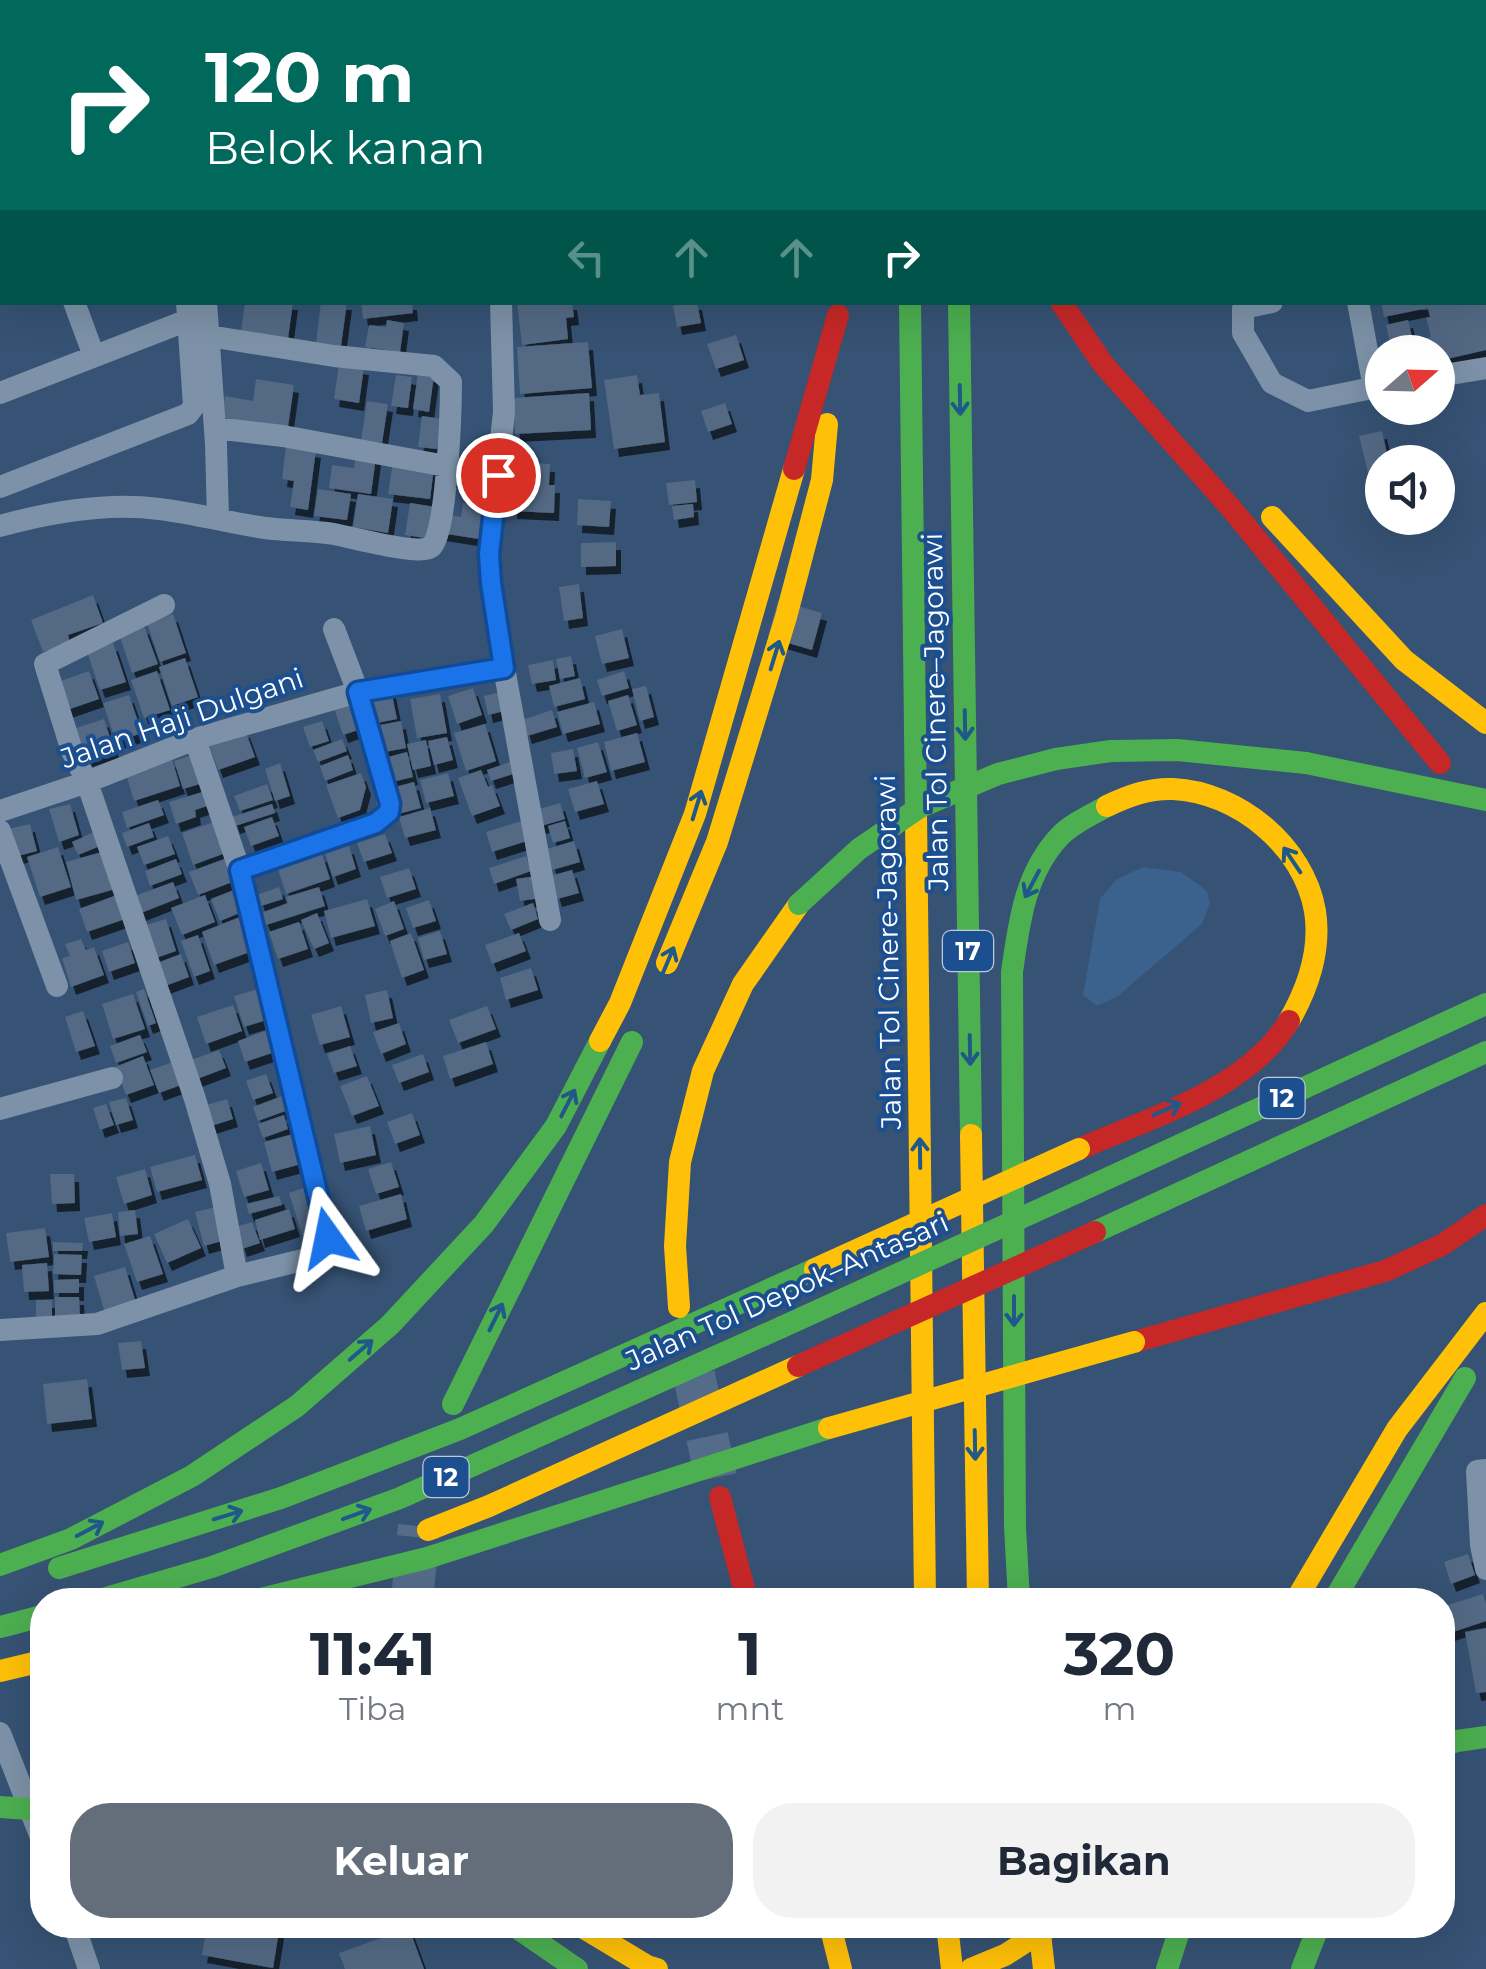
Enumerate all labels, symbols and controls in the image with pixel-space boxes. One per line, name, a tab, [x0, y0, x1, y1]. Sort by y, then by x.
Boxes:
text: 120 m	[205, 34, 415, 120]
icon: right	[40, 40, 170, 170]
text: Belok kanan	[205, 120, 486, 175]
icon: left	[559, 230, 614, 285]
icon: ahead	[664, 230, 719, 285]
icon: ahead	[769, 230, 824, 285]
icon: right	[874, 230, 929, 285]
north arrow	[1365, 335, 1455, 425]
map controls	[1365, 335, 1455, 535]
one-way arrow	[950, 382, 970, 415]
pin	[456, 433, 541, 518]
button: sound	[1365, 445, 1455, 535]
icon: arrive	[471, 448, 526, 503]
street label: Jalan Tol Cinere–Jagorawi	[915, 533, 955, 892]
one-way arrow	[767, 639, 785, 671]
street label: Jalan Haji Dulgani	[55, 661, 308, 776]
one-way arrow	[956, 708, 974, 740]
street label: Jalan Tol Cinere-Jagorawi	[868, 774, 908, 1131]
one-way arrow	[690, 790, 708, 821]
one-way arrow	[1282, 847, 1303, 875]
one-way arrow	[1022, 869, 1042, 898]
road number: 17	[943, 931, 993, 971]
one-way arrow	[660, 946, 678, 977]
one-way arrow	[960, 1033, 979, 1065]
road number: 12	[1260, 1078, 1304, 1118]
one-way arrow	[559, 1088, 578, 1118]
one-way arrow	[1151, 1099, 1182, 1117]
one-way arrow	[910, 1137, 930, 1170]
position arrow	[276, 1186, 380, 1290]
street label: Jalan Tol Depok–Antasari	[620, 1204, 953, 1378]
one-way arrow	[1004, 1294, 1024, 1326]
one-way arrow	[488, 1303, 507, 1333]
one-way arrow	[347, 1340, 373, 1362]
one-way arrow	[966, 1428, 985, 1460]
road number: 12	[424, 1457, 468, 1497]
one-way arrow	[341, 1504, 372, 1522]
one-way arrow	[212, 1505, 243, 1523]
one-way arrow	[75, 1519, 105, 1538]
text: 11:41	[310, 1617, 436, 1690]
text: 1	[738, 1617, 762, 1690]
text: 320	[1064, 1617, 1175, 1690]
text: Tiba	[339, 1689, 407, 1728]
text: mnt	[716, 1689, 784, 1728]
text: m	[1103, 1689, 1137, 1728]
button: Keluar	[70, 1803, 733, 1918]
button: Bagikan	[753, 1803, 1415, 1918]

